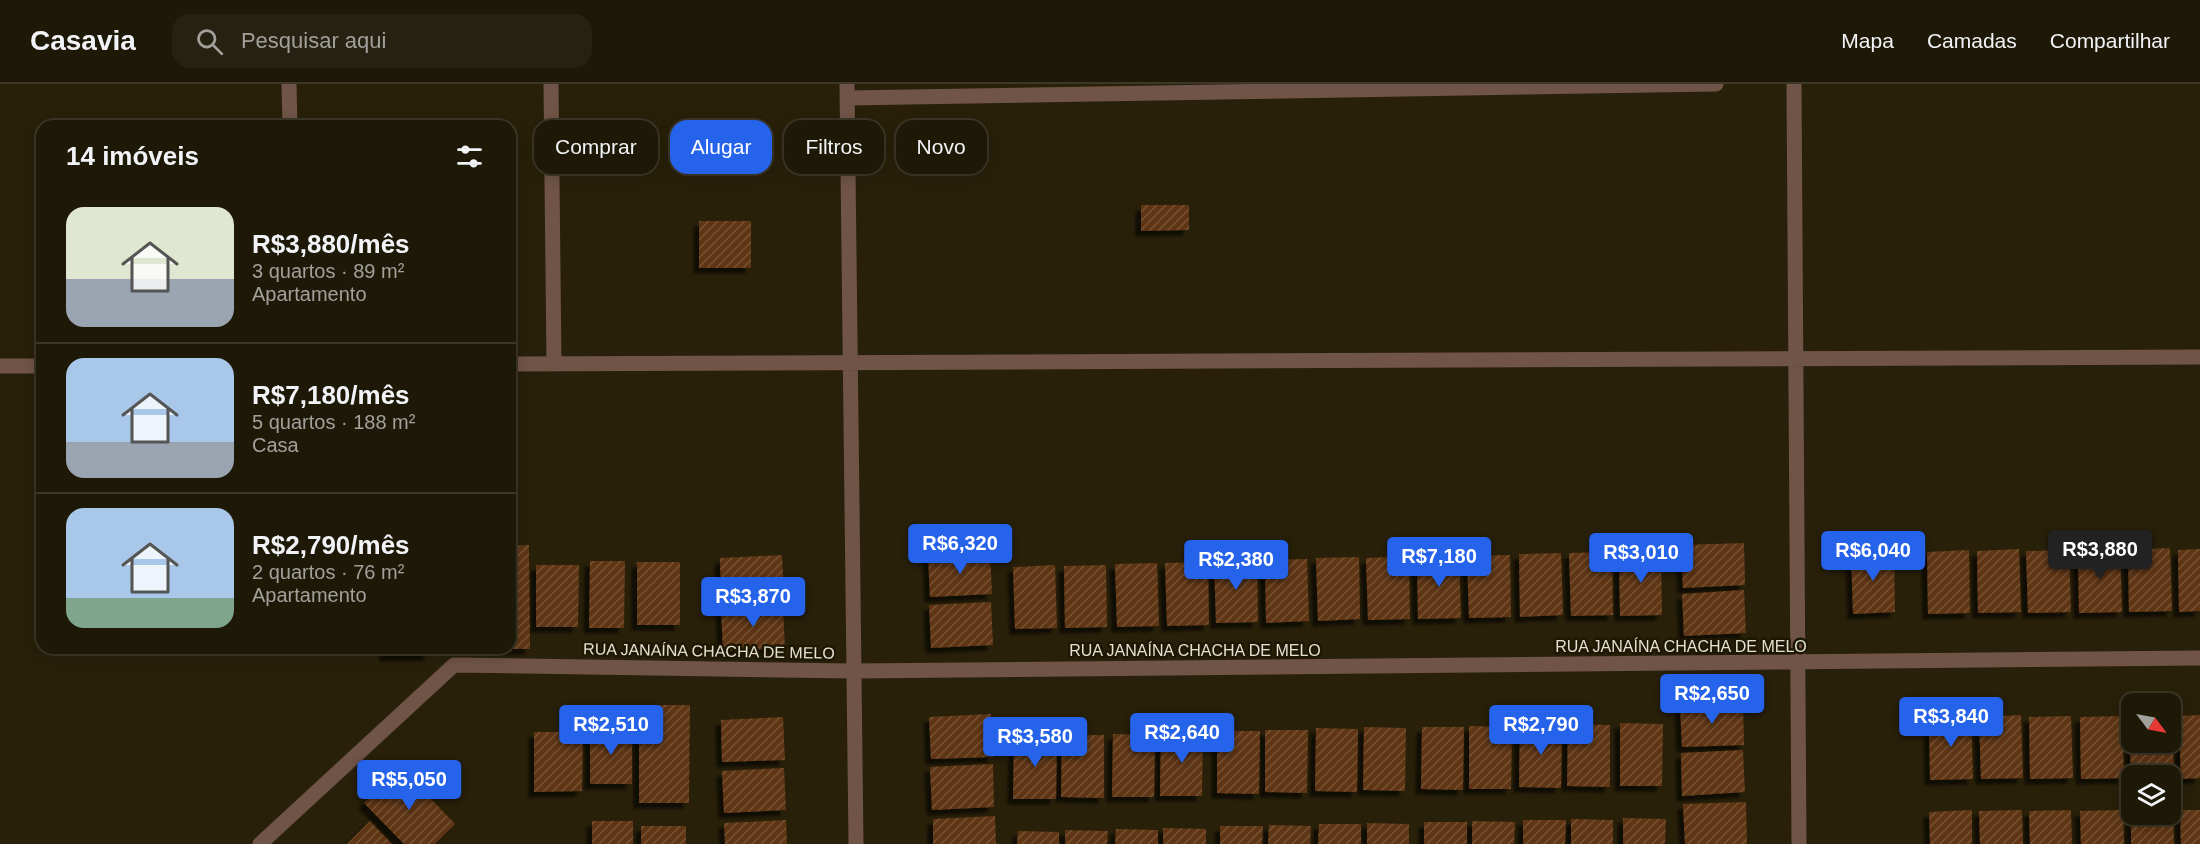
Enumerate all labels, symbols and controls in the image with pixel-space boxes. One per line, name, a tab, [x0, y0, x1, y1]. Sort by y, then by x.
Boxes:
search box	[172, 14, 592, 68]
text: Casavia	[30, 25, 136, 56]
icon: search	[193, 25, 226, 58]
text: Pesquisar aqui	[241, 28, 386, 53]
text: Mapa	[1841, 29, 1894, 52]
text: Camadas	[1927, 29, 2017, 52]
text: Compartilhar	[2050, 29, 2170, 52]
chip: Comprar	[534, 120, 658, 174]
chip: Alugar	[670, 120, 772, 174]
chip: Filtros	[784, 120, 884, 174]
chip: Novo	[896, 120, 987, 174]
icon: filters	[453, 140, 486, 173]
text: 14 imóveis	[66, 141, 199, 171]
text: R$3,880/mês	[252, 229, 410, 259]
icon: home	[114, 231, 186, 303]
text: 3 quartos · 89 m²	[252, 260, 404, 282]
text: Apartamento	[252, 283, 367, 305]
text: R$7,180/mês	[252, 380, 410, 410]
icon: home	[114, 382, 186, 454]
text: 5 quartos · 188 m²	[252, 411, 415, 433]
text: Casa	[252, 434, 299, 456]
pin: R$6,320	[905, 524, 1015, 575]
text: R$2,790/mês	[252, 530, 410, 560]
pin: R$3,880	[2045, 530, 2155, 581]
pin: R$6,040	[1818, 531, 1928, 582]
icon: home	[114, 532, 186, 604]
text: R$6,320	[922, 532, 998, 554]
pin: R$3,010	[1586, 533, 1696, 584]
pin: R$7,180	[1384, 537, 1494, 588]
text: R$3,880	[2062, 538, 2138, 560]
text: R$6,040	[1835, 539, 1911, 561]
pin: R$2,380	[1181, 540, 1291, 591]
text: R$3,010	[1603, 541, 1679, 563]
text: R$7,180	[1401, 545, 1477, 567]
text: R$2,380	[1198, 548, 1274, 570]
text: 2 quartos · 76 m²	[252, 561, 404, 583]
pin: R$3,870	[698, 577, 808, 628]
text: Apartamento	[252, 584, 367, 606]
text: R$3,870	[715, 585, 791, 607]
street label: RUA JANAÍNA CHACHA DE MELO	[1555, 637, 1807, 655]
street label: RUA JANAÍNA CHACHA DE MELO	[583, 639, 835, 662]
street label: RUA JANAÍNA CHACHA DE MELO	[1069, 641, 1321, 659]
pin: R$2,650	[1657, 674, 1767, 725]
text: R$2,650	[1674, 682, 1750, 704]
north arrow	[2121, 693, 2181, 753]
map controls	[2121, 693, 2181, 825]
pin: R$3,840	[1896, 697, 2006, 748]
pin: R$2,510	[556, 705, 666, 756]
pin: R$2,790	[1486, 705, 1596, 756]
text: R$3,840	[1913, 705, 1989, 727]
text: R$2,510	[573, 713, 649, 735]
pin: R$2,640	[1127, 713, 1237, 764]
text: R$2,790	[1503, 713, 1579, 735]
pin: R$3,580	[980, 717, 1090, 768]
text: R$2,640	[1144, 721, 1220, 743]
text: R$3,580	[997, 725, 1073, 747]
pin: R$5,050	[354, 760, 464, 811]
button: layers	[2121, 765, 2181, 825]
text: R$5,050	[371, 768, 447, 790]

